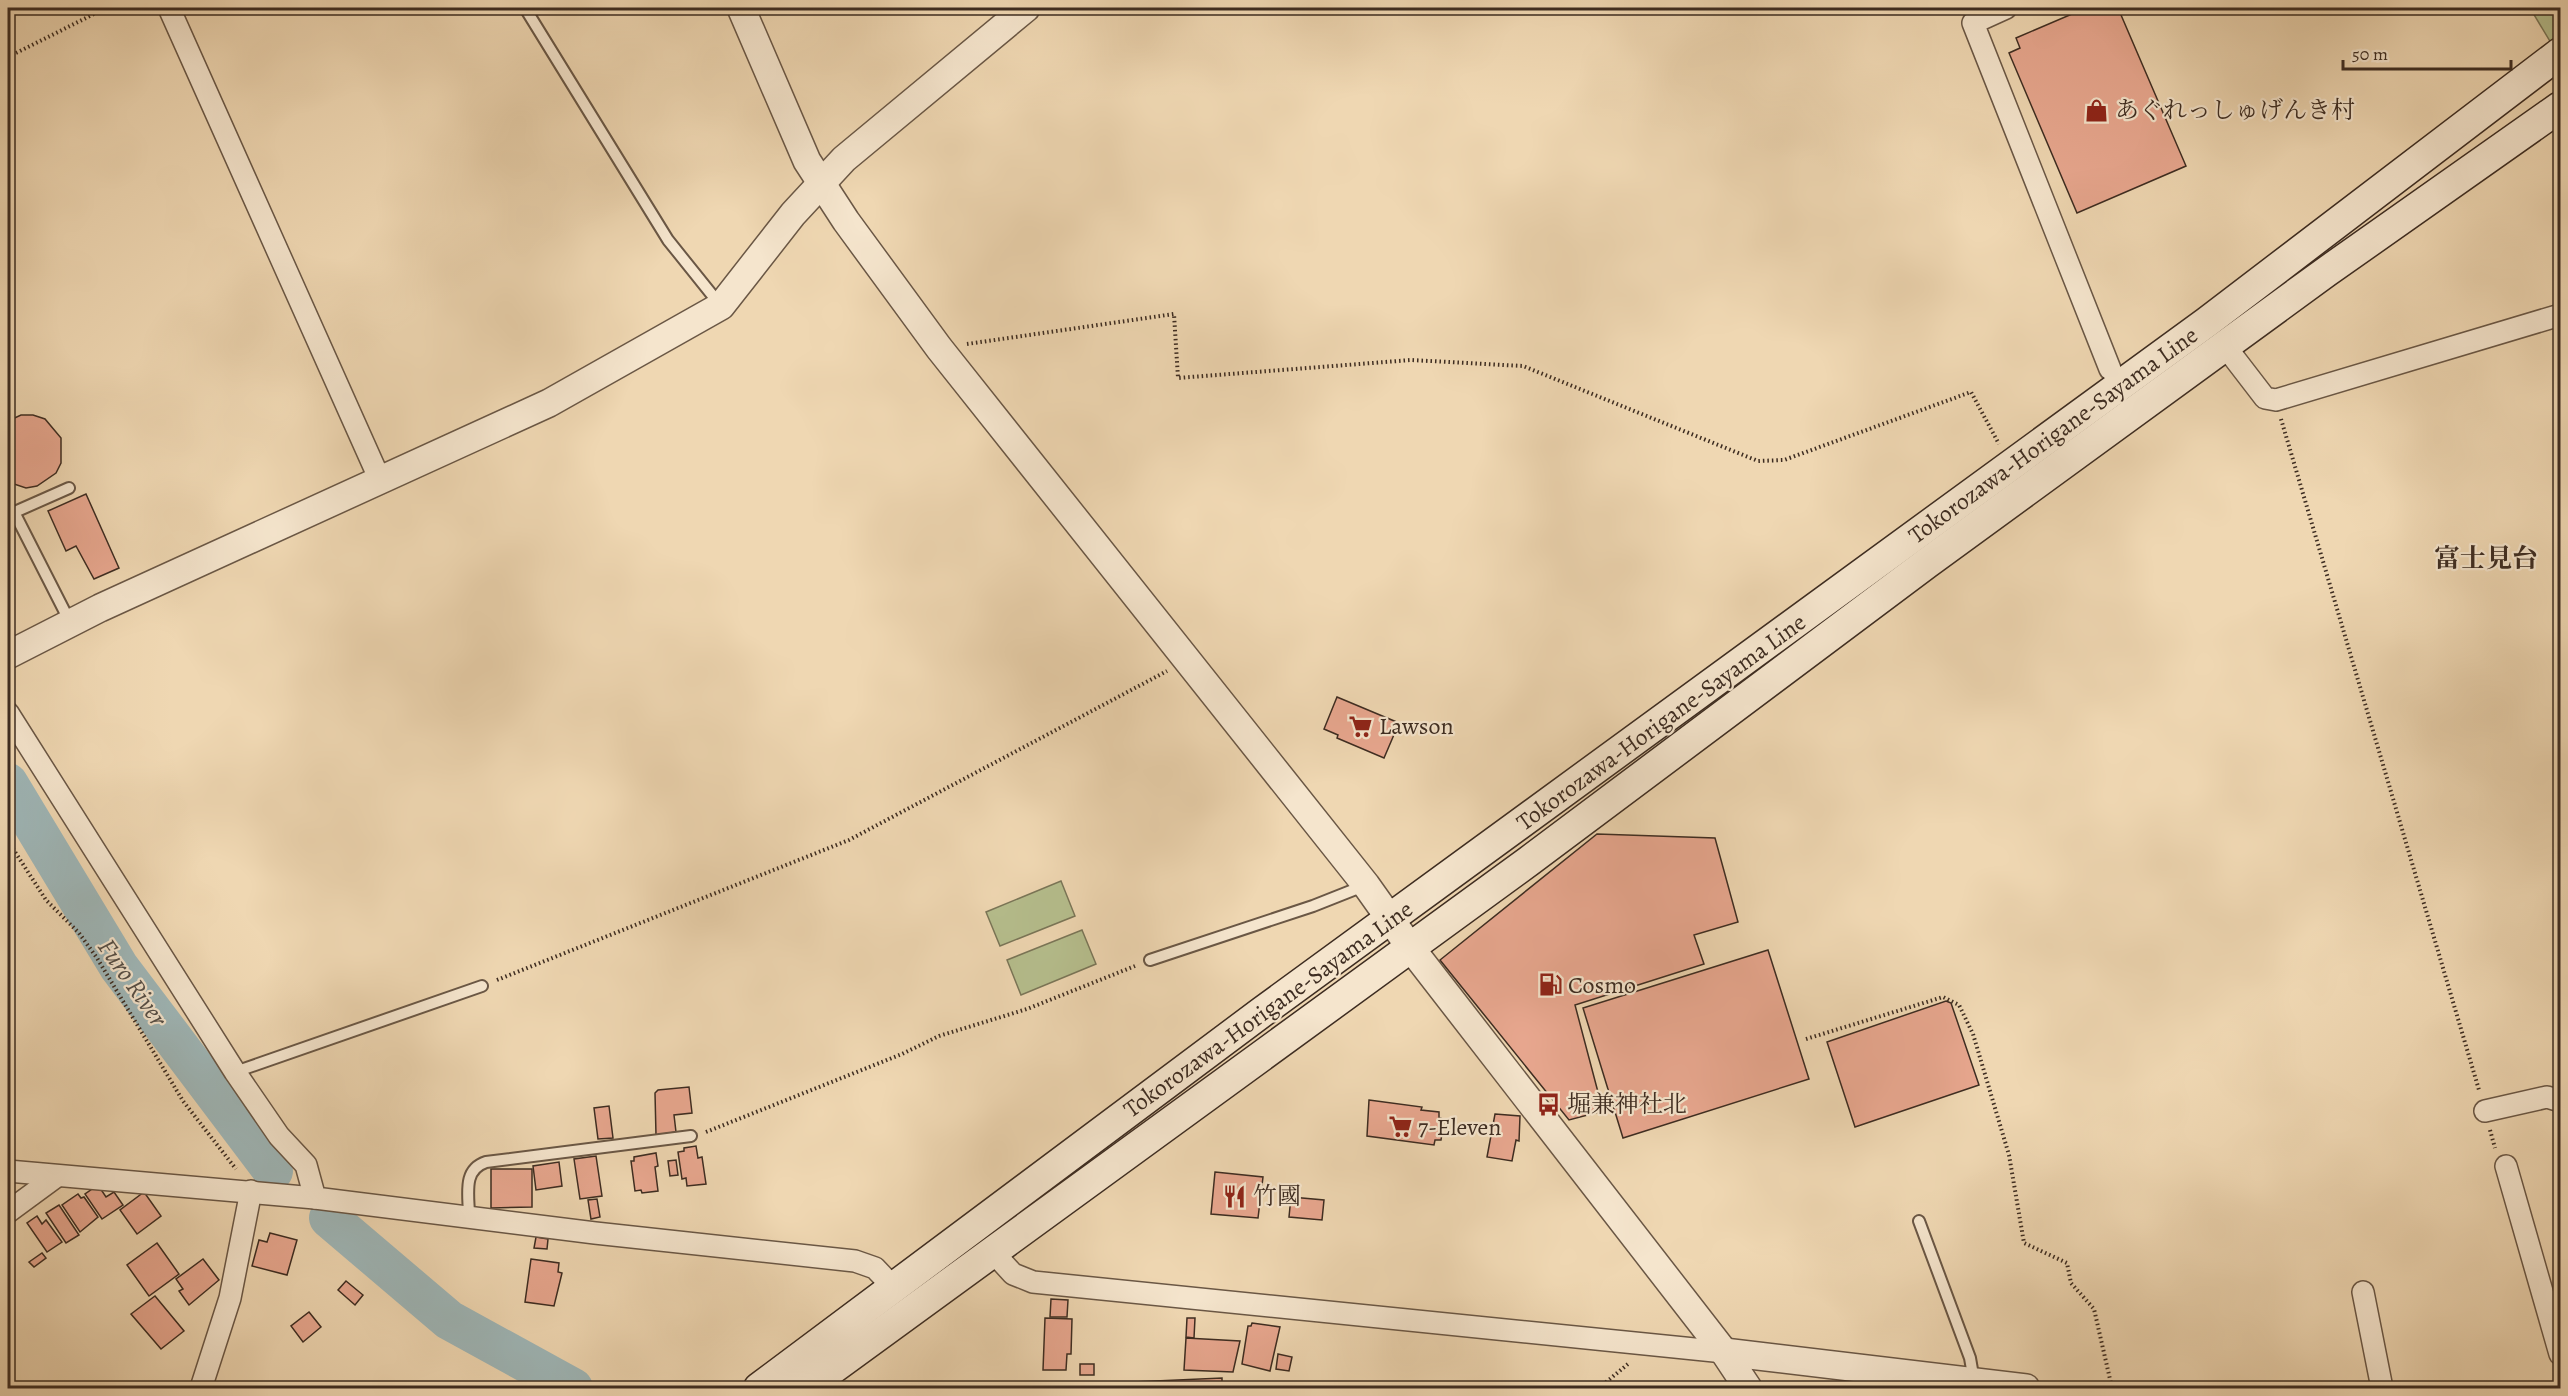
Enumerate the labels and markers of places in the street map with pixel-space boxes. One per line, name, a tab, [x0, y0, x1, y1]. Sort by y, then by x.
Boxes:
place label: あぐれっしゅげんき村	[2115, 94, 2355, 126]
shop icon: あぐれっしゅげんき村	[2084, 97, 2110, 123]
place label: Lawson	[1379, 710, 1454, 742]
supermarket icon: Lawson	[1348, 713, 1374, 739]
place label: Cosmo	[1568, 969, 1636, 1001]
fuel station icon: Cosmo	[1537, 972, 1563, 998]
place label: 堀兼神社北	[1567, 1088, 1687, 1120]
bus stop icon: 堀兼神社北	[1536, 1091, 1562, 1117]
place label: 7-Eleven	[1418, 1111, 1501, 1143]
supermarket icon: 7-Eleven	[1387, 1114, 1413, 1140]
place label: 竹國	[1253, 1180, 1301, 1212]
restaurant icon: 竹國	[1222, 1183, 1248, 1209]

